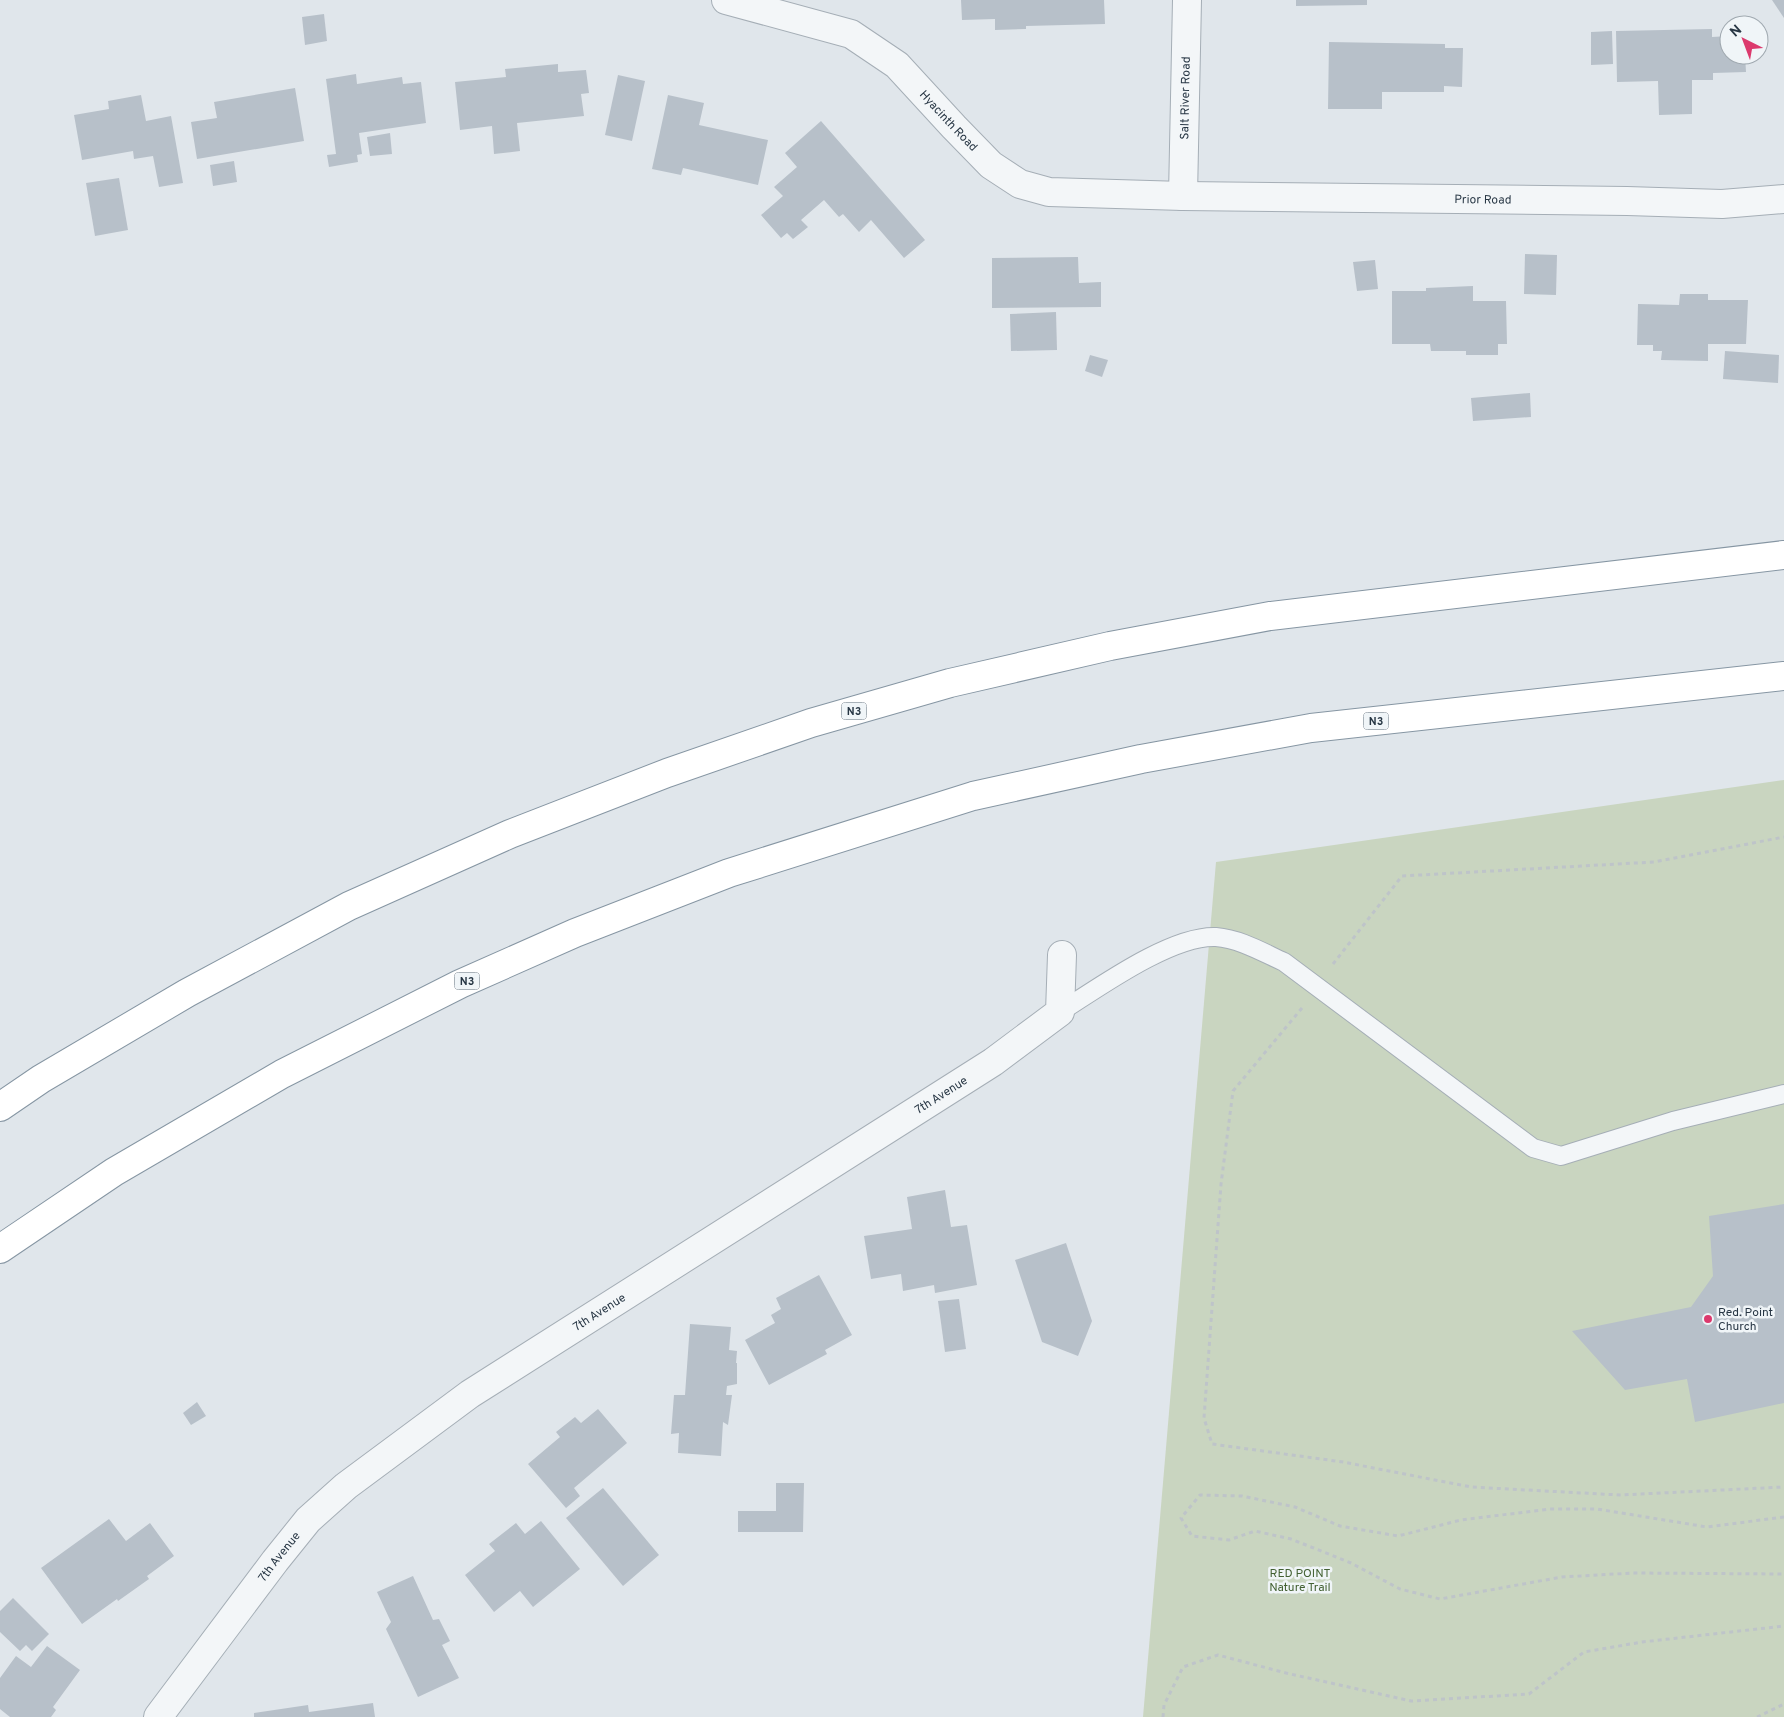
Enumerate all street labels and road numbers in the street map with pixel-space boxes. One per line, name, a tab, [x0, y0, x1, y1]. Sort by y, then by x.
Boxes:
street label: Salt River Road	[1177, 56, 1195, 140]
street label: Hyacinth Road	[915, 87, 981, 155]
street label: Prior Road	[1454, 192, 1512, 209]
road number: N3	[842, 702, 866, 719]
road number: N3	[1364, 712, 1388, 729]
road number: N3	[454, 972, 480, 989]
street label: 7th Avenue	[912, 1073, 971, 1118]
street label: 7th Avenue	[570, 1290, 629, 1336]
street label: 7th Avenue	[255, 1529, 304, 1585]

